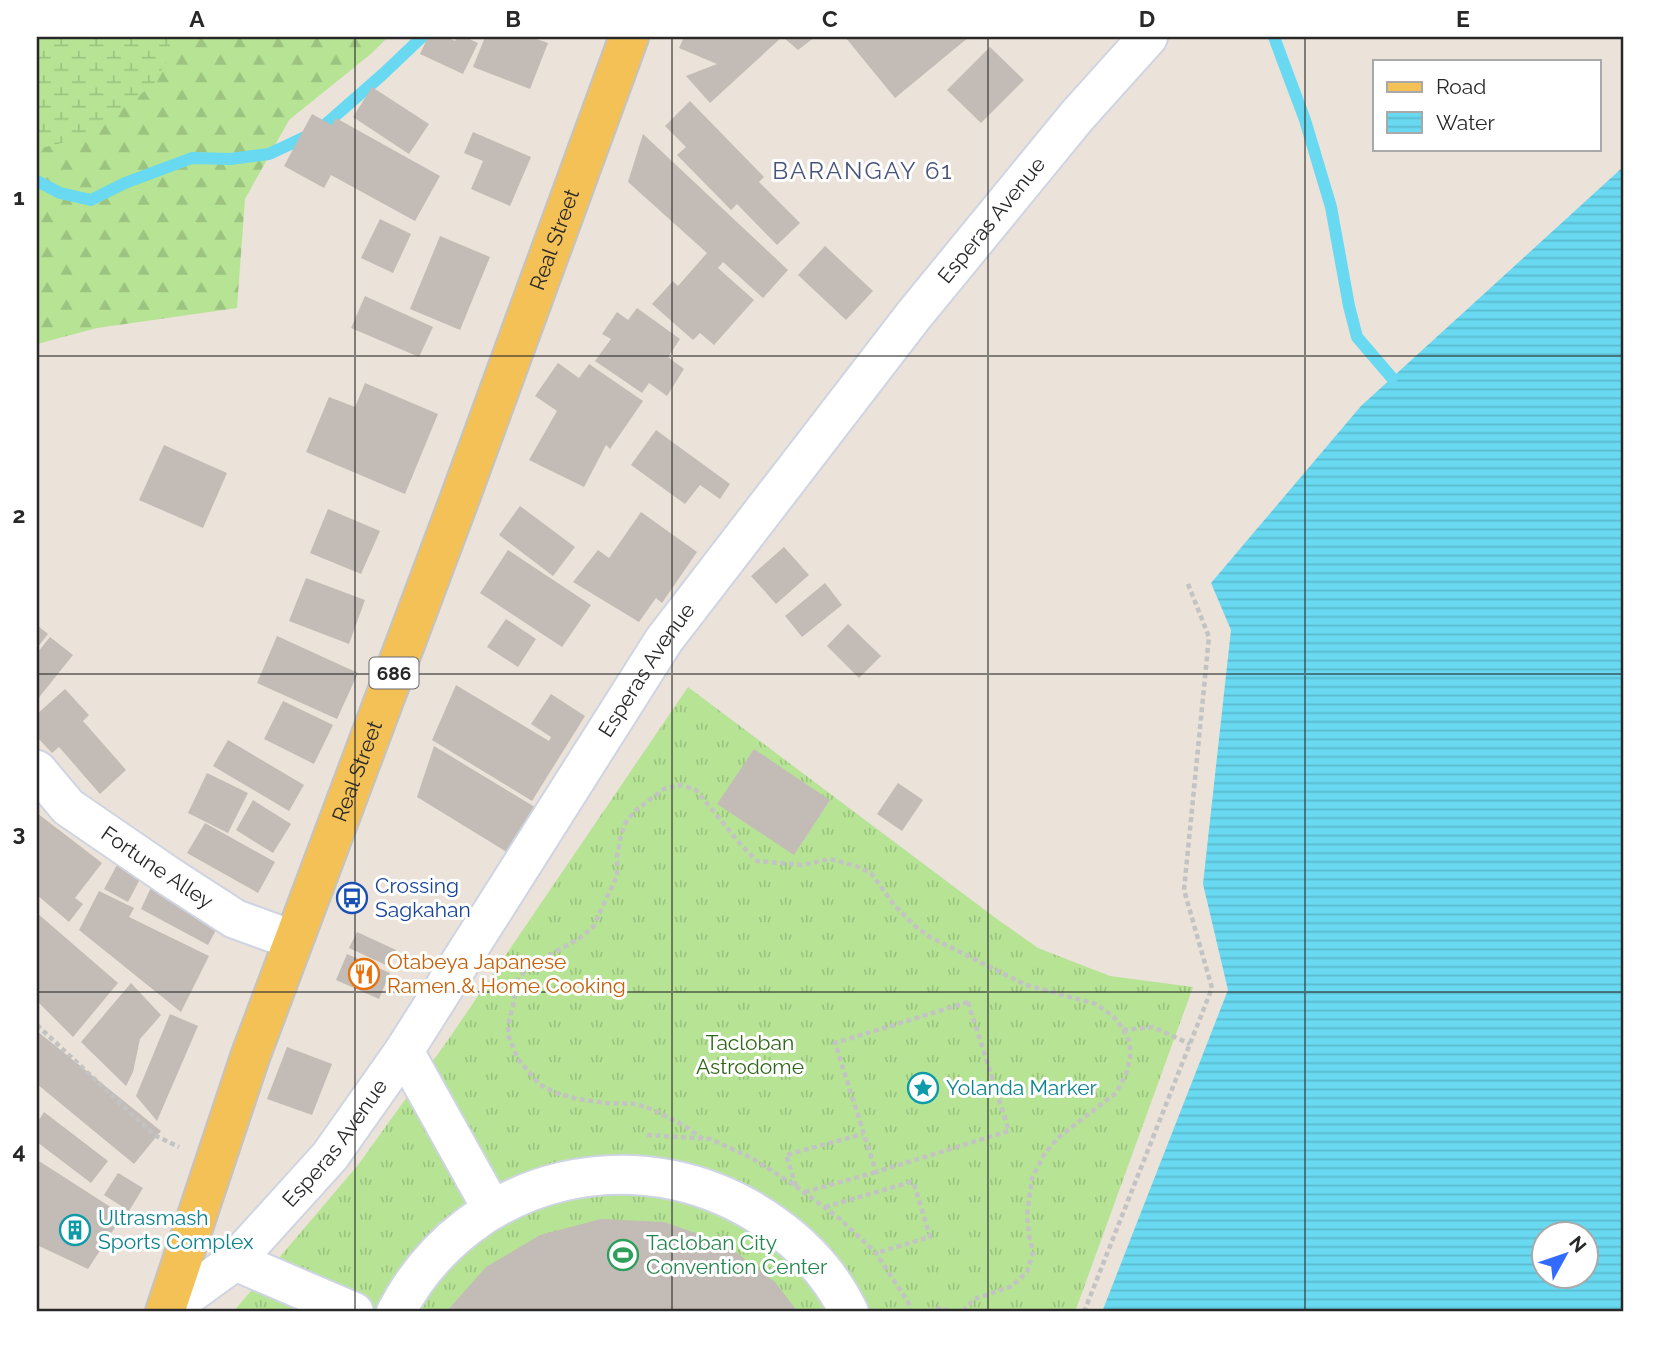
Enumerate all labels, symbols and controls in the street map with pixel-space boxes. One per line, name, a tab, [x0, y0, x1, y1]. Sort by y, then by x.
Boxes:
text: A	[189, 5, 205, 32]
text: B	[505, 5, 521, 32]
text: C	[822, 5, 838, 32]
text: D	[1139, 5, 1155, 32]
text: E	[1456, 5, 1470, 32]
legend	[1373, 60, 1600, 150]
text: Road	[1436, 74, 1486, 99]
text: Water	[1436, 110, 1495, 135]
street label: Esperas Avenue	[932, 152, 1050, 288]
district label: BARANGAY 61	[772, 156, 954, 185]
text: 1	[13, 183, 25, 210]
street label: Real Street	[524, 186, 584, 294]
text: 2	[13, 501, 25, 528]
street label: Esperas Avenue	[593, 598, 700, 741]
road number: 686	[370, 658, 418, 688]
street label: Real Street	[327, 717, 387, 825]
text: 3	[13, 819, 25, 846]
street label: Fortune Alley	[97, 821, 218, 914]
place label: Crossing Sagkahan	[375, 873, 471, 922]
bus stop icon: Crossing Sagkahan	[335, 881, 369, 915]
place label: Otabeya Japanese Ramen & Home Cooking	[387, 949, 626, 998]
restaurant icon: Otabeya Japanese Ramen & Home Cooking	[347, 957, 381, 991]
park label: Tacloban Astrodome	[696, 1030, 804, 1079]
place icon: Yolanda Marker	[906, 1071, 940, 1105]
street label: Esperas Avenue	[277, 1074, 392, 1212]
place label: Yolanda Marker	[946, 1075, 1098, 1100]
text: 4	[12, 1137, 26, 1164]
place label: Ultrasmash Sports Complex	[98, 1205, 254, 1254]
building icon: Ultrasmash Sports Complex	[58, 1213, 92, 1247]
north arrow	[1530, 1220, 1600, 1290]
place label: Tacloban City Convention Center	[646, 1230, 828, 1279]
text: N	[1565, 1231, 1591, 1257]
sports icon: Tacloban City Convention Center	[606, 1238, 640, 1272]

